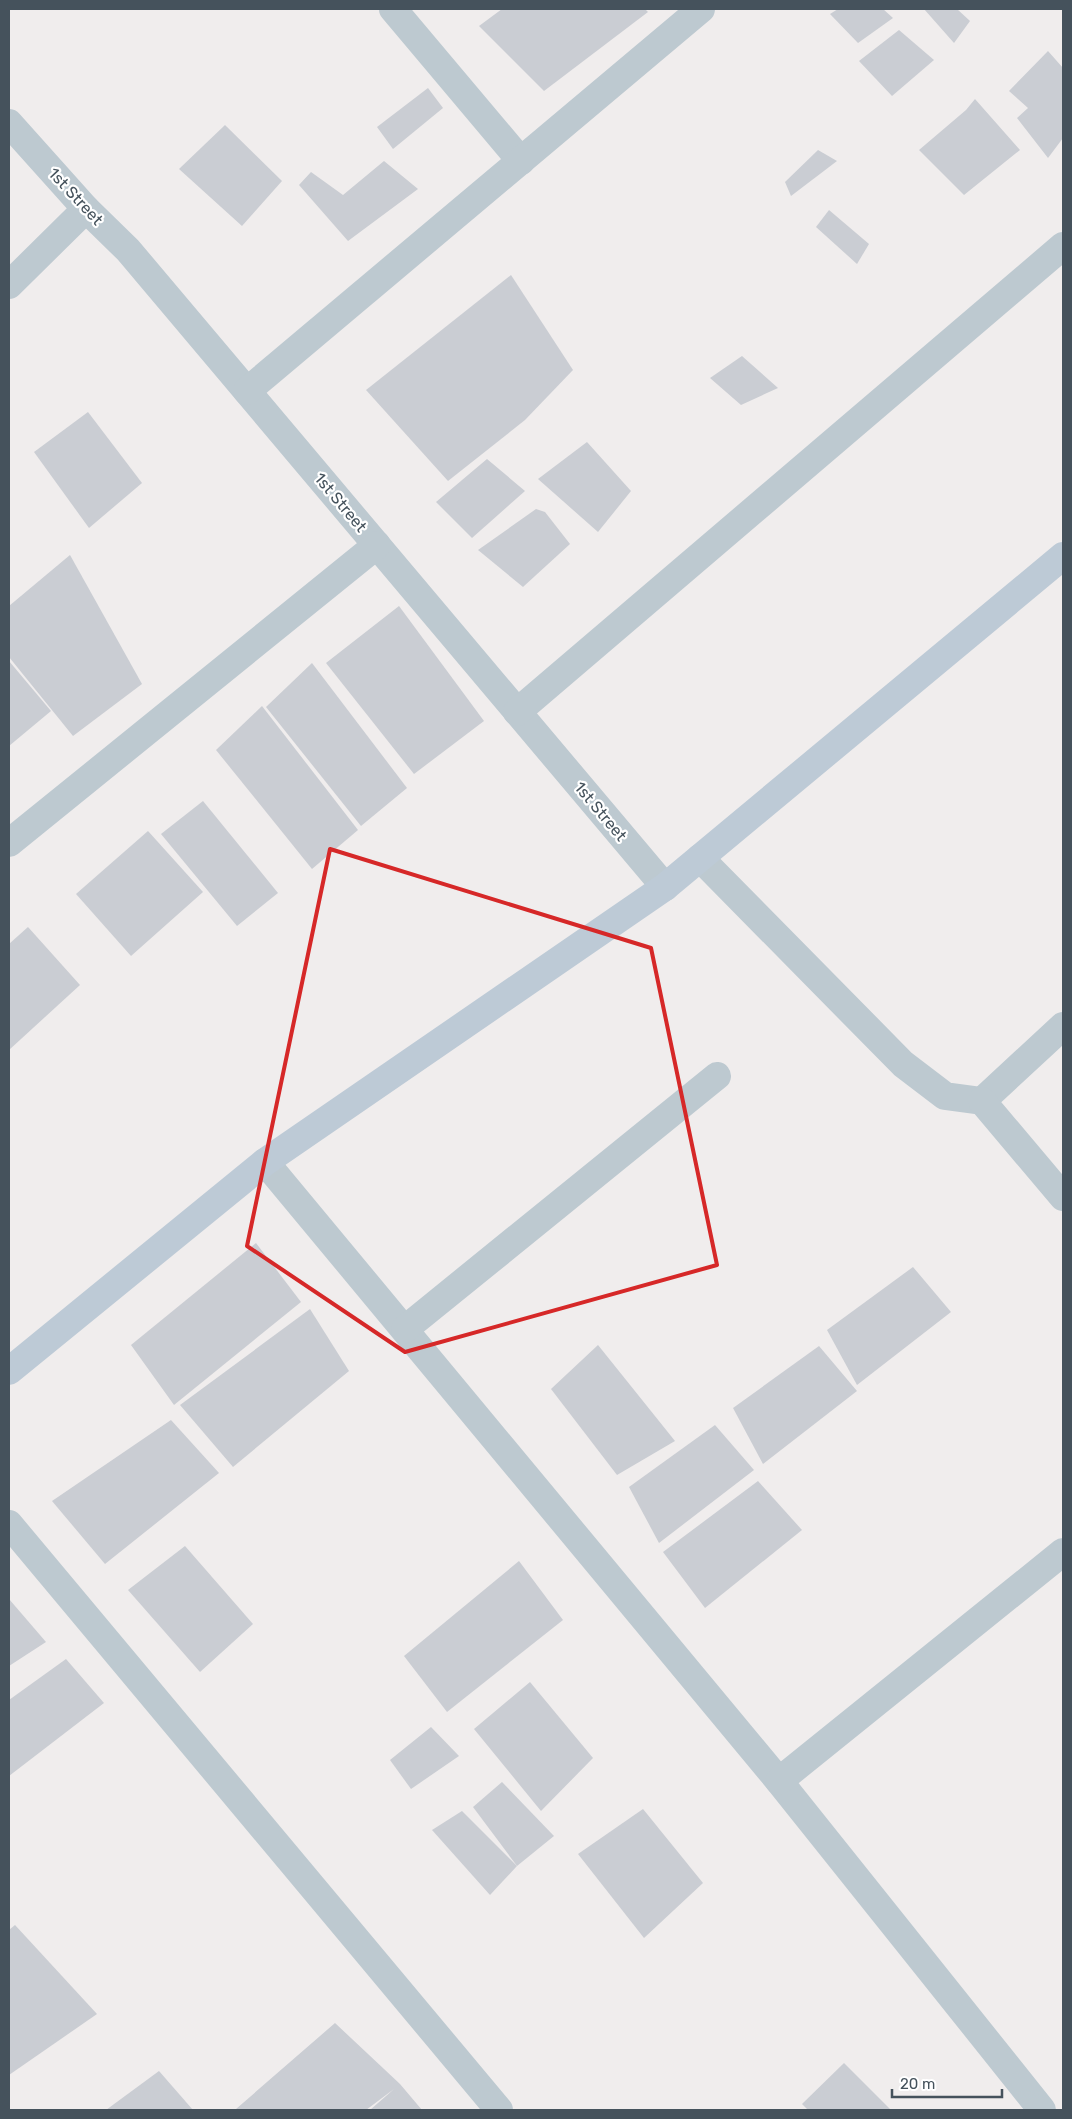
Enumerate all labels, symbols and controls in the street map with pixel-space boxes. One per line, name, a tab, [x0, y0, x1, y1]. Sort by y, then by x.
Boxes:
street label: 1st Street	[44, 164, 107, 229]
street label: 1st Street	[310, 469, 371, 536]
street label: 1st Street	[570, 778, 631, 845]
scale bar	[892, 2066, 1002, 2098]
text: 20 m	[900, 2075, 935, 2093]

